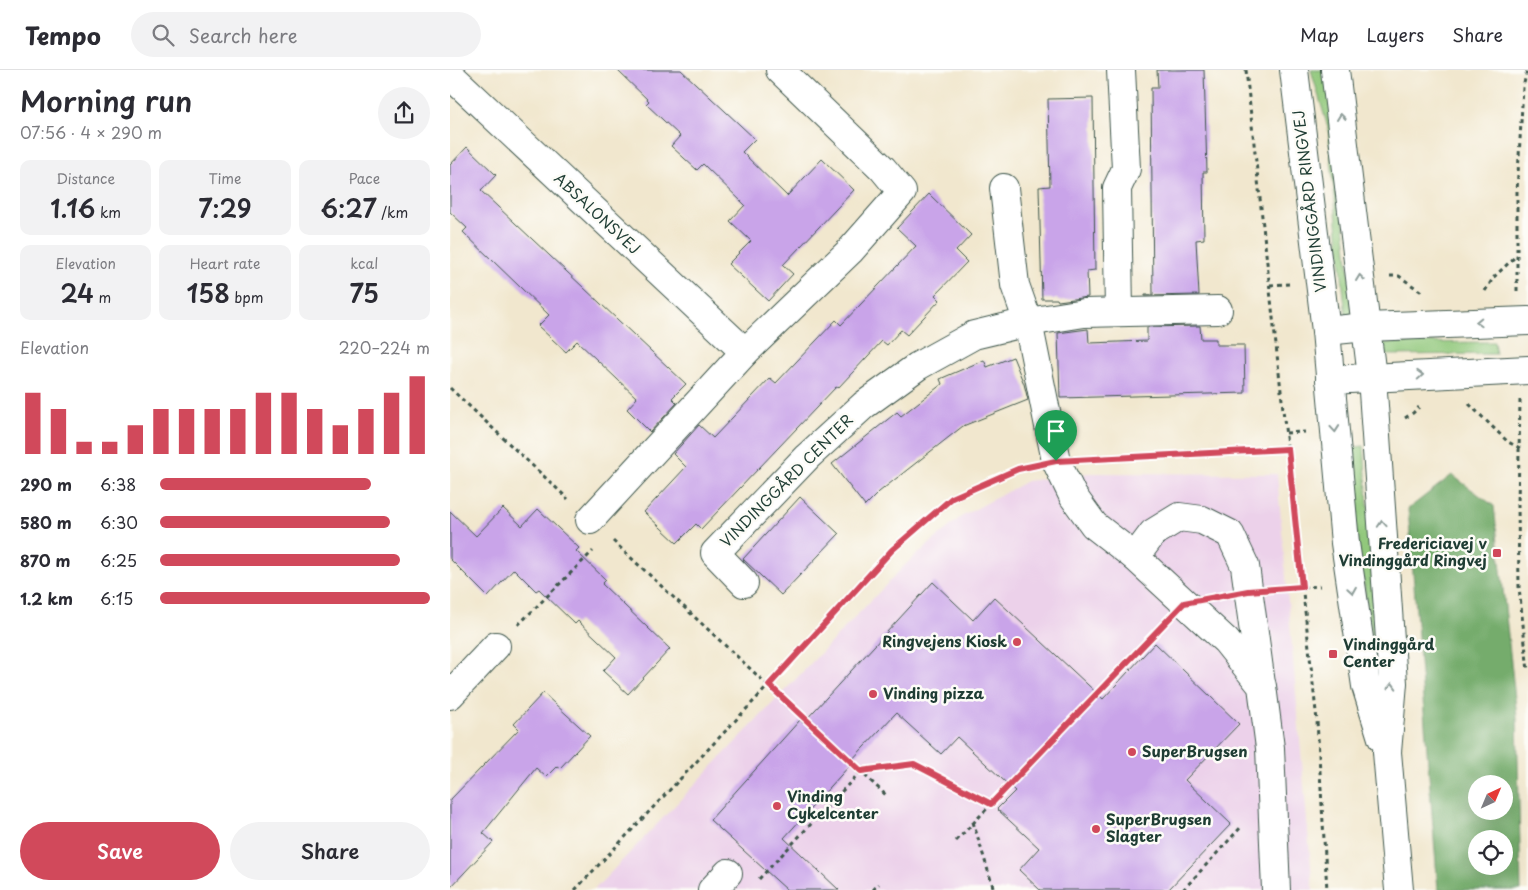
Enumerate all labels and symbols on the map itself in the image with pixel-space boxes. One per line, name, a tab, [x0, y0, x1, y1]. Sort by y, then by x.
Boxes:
street label: VINDINGGÅRD RINGVEJ	[1286, 109, 1331, 294]
one-way arrow	[1336, 113, 1347, 121]
street label: ABSALONSVEJ	[550, 167, 646, 259]
one-way arrow	[1355, 274, 1366, 282]
one-way arrow	[1475, 317, 1483, 328]
one-way arrow	[1417, 370, 1425, 381]
street label: VINDINGGÅRD CENTER	[714, 408, 858, 552]
pin	[1035, 410, 1077, 461]
one-way arrow	[1329, 425, 1340, 433]
one-way arrow	[1376, 519, 1387, 527]
place label: Fredericiavej v Vindinggård Ringvej	[1338, 531, 1488, 571]
marker: Fredericiavej v Vindinggård Ringvej	[1491, 547, 1503, 559]
one-way arrow	[1347, 586, 1357, 594]
place label: Ringvejens Kiosk	[882, 629, 1007, 652]
place label: Vindinggård Center	[1343, 632, 1435, 672]
marker: Ringvejens Kiosk	[1011, 636, 1023, 648]
marker: Vindinggård Center	[1327, 648, 1339, 660]
place label: Vinding pizza	[883, 681, 984, 704]
one-way arrow	[1387, 681, 1397, 689]
marker: Vinding pizza	[867, 688, 879, 700]
place label: SuperBrugsen	[1142, 739, 1248, 762]
marker: SuperBrugsen	[1126, 746, 1138, 758]
north arrow	[1468, 775, 1512, 820]
place label: Vinding Cykelcenter	[787, 784, 879, 824]
marker: Vinding Cykelcenter	[771, 800, 783, 812]
place label: SuperBrugsen Slagter	[1106, 807, 1212, 847]
marker: SuperBrugsen Slagter	[1090, 823, 1102, 835]

